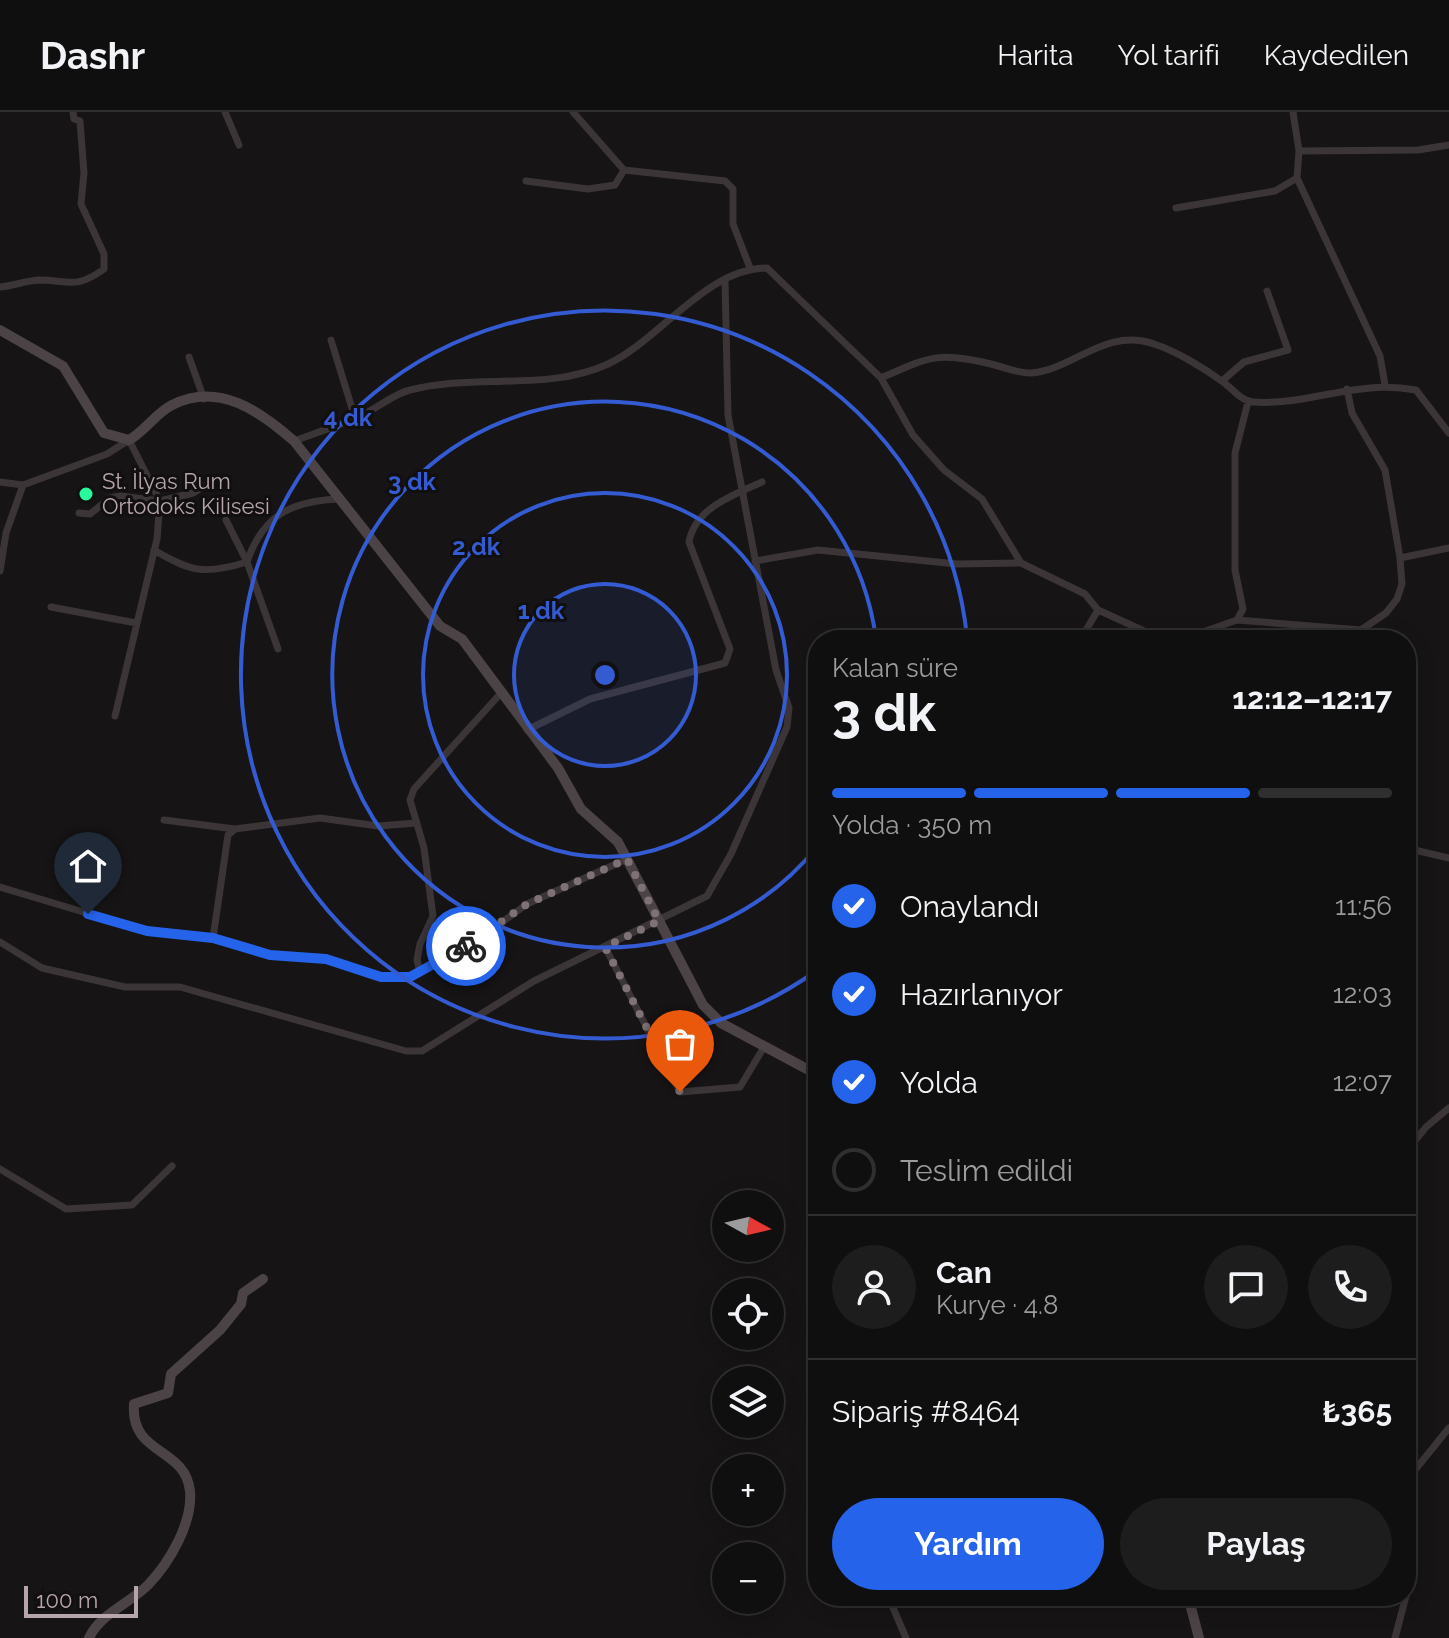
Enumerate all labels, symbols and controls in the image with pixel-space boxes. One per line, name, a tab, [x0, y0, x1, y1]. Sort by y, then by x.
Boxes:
text: Dashr	[40, 33, 145, 78]
text: Harita	[997, 39, 1074, 72]
text: Yol tarifi	[1118, 39, 1220, 72]
text: Kaydedilen	[1264, 39, 1409, 72]
text: 4 dk	[324, 403, 373, 432]
text: 3 dk	[388, 467, 437, 496]
place label: St. İlyas Rum Ortodoks Kilisesi	[102, 468, 270, 519]
marker: St. İlyas Rum Ortodoks Kilisesi	[77, 485, 95, 503]
text: 2 dk	[452, 532, 501, 561]
text: 1 dk	[518, 596, 565, 625]
text: Kalan süre	[832, 653, 958, 683]
centre of rings	[591, 661, 619, 689]
text: 12:12–12:17	[1232, 681, 1392, 716]
text: 3 dk	[832, 682, 936, 743]
text: Yolda · 350 m	[832, 810, 992, 840]
pin	[54, 832, 122, 914]
icon: home	[66, 844, 110, 888]
icon: check	[832, 884, 876, 928]
text: Onaylandı	[900, 889, 1039, 924]
text: 11:56	[1335, 891, 1392, 921]
courier	[426, 906, 506, 986]
icon: bike	[444, 924, 488, 968]
icon: check	[832, 972, 876, 1016]
text: Hazırlanıyor	[900, 977, 1063, 1012]
text: 12:03	[1333, 979, 1392, 1009]
pin	[646, 1010, 714, 1092]
icon: bag	[658, 1022, 702, 1066]
icon: check	[832, 1060, 876, 1104]
text: Yolda	[900, 1065, 978, 1100]
text: 12:07	[1333, 1067, 1392, 1097]
text: Teslim edildi	[900, 1153, 1073, 1188]
north arrow	[712, 1190, 784, 1262]
map controls	[712, 1190, 784, 1614]
button: person	[832, 1245, 916, 1329]
button: chat	[1204, 1245, 1288, 1329]
button: phone	[1308, 1245, 1392, 1329]
text: Can	[936, 1255, 992, 1290]
button: locate	[712, 1278, 784, 1350]
text: Kurye · 4.8	[936, 1290, 1058, 1320]
button: layers	[712, 1366, 784, 1438]
text: Sipariş #8464	[832, 1394, 1020, 1429]
text: ₺365	[1323, 1394, 1392, 1429]
button: +	[712, 1454, 784, 1526]
button: Yardım	[832, 1498, 1104, 1590]
button: Paylaş	[1120, 1498, 1392, 1590]
button: −	[712, 1542, 784, 1614]
scale bar	[24, 1582, 138, 1618]
text: 100 m	[36, 1587, 98, 1613]

